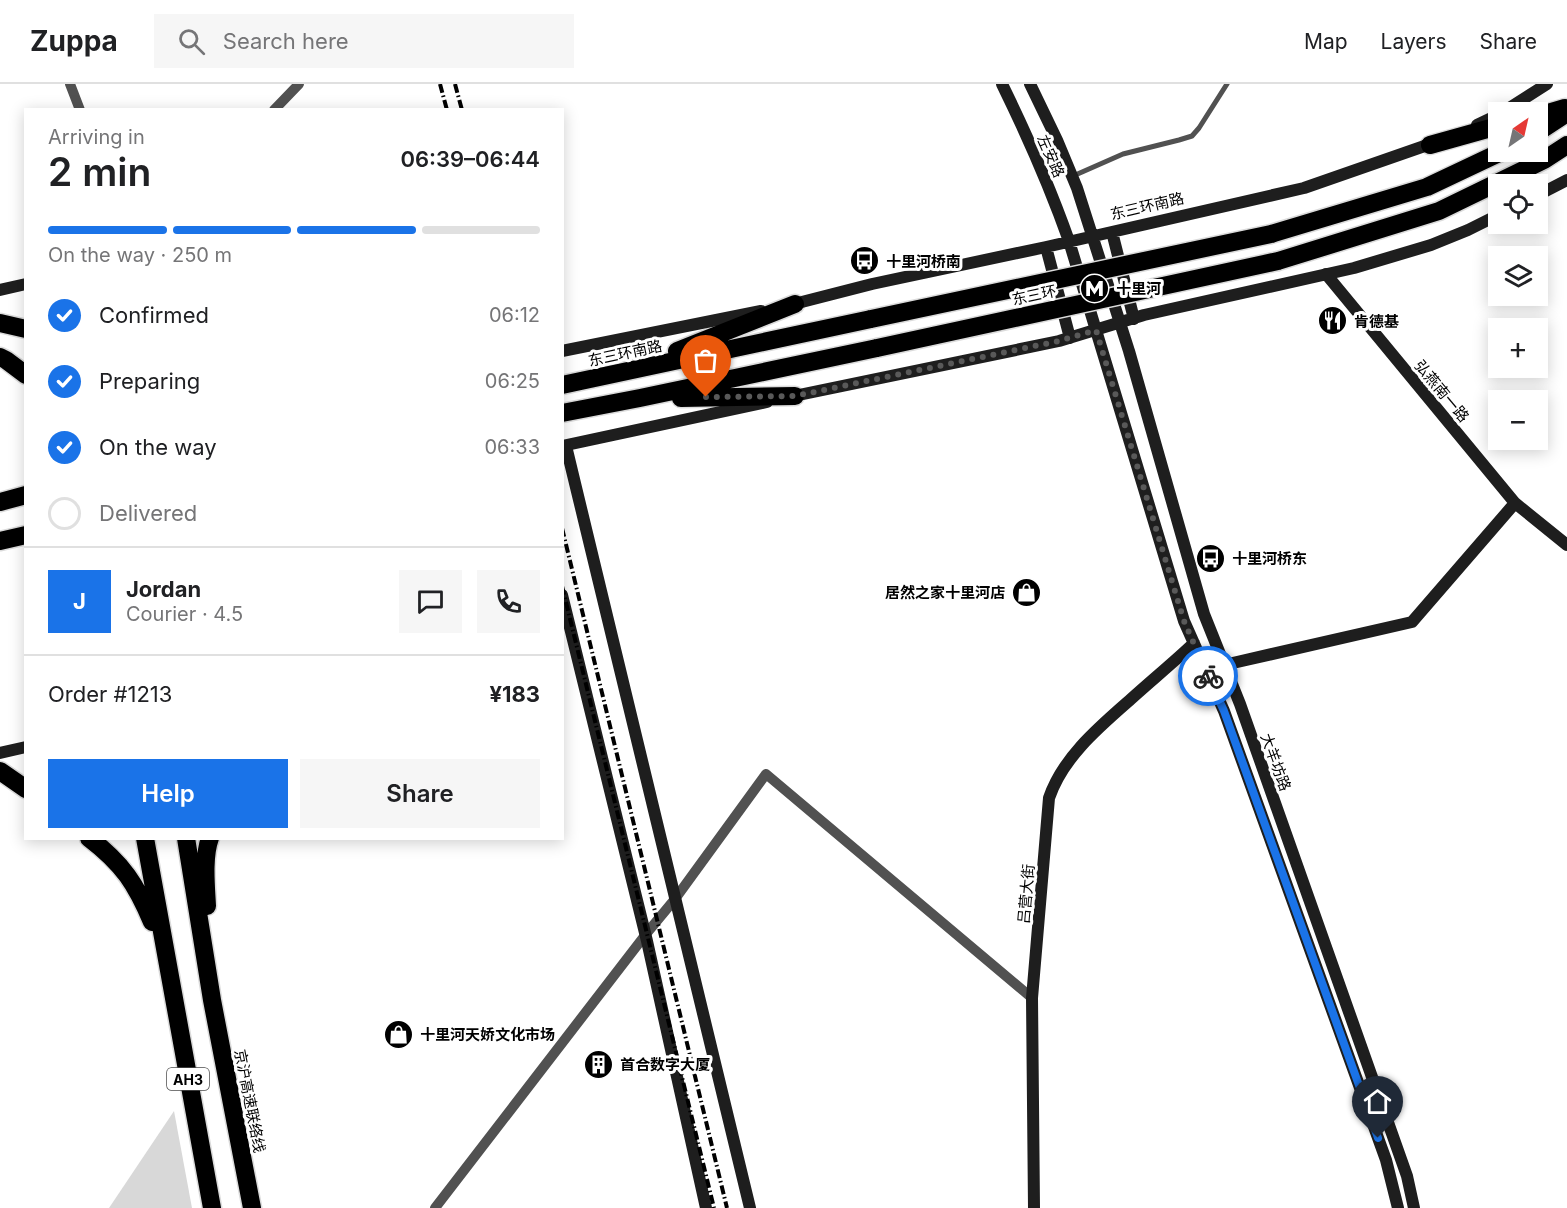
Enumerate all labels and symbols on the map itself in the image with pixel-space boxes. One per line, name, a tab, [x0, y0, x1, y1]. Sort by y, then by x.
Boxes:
north arrow	[1488, 102, 1548, 162]
street label: 左安路	[1033, 132, 1069, 180]
street label: 东三环南路	[1108, 188, 1186, 224]
bus stop icon: 十里河桥南	[849, 245, 881, 277]
place label: 十里河桥南	[886, 252, 961, 271]
metro station icon: 十里河	[1079, 272, 1111, 304]
place label: 十里河	[1116, 279, 1161, 298]
street label: 东三环	[1010, 281, 1058, 309]
restaurant icon: 肯德基	[1317, 305, 1349, 337]
place label: 肯德基	[1354, 312, 1399, 331]
pin	[680, 335, 731, 397]
street label: 东三环南路	[586, 336, 664, 370]
street label: 弘燕南一路	[1411, 356, 1473, 426]
bus stop icon: 十里河桥东	[1195, 542, 1227, 574]
place label: 十里河桥东	[1232, 549, 1307, 568]
shop icon: 居然之家十里河店	[1010, 576, 1042, 608]
place label: 居然之家十里河店	[885, 583, 1005, 602]
courier	[1178, 646, 1238, 706]
street label: 大羊坊路	[1257, 731, 1295, 793]
street label: 吕营大街	[1014, 863, 1038, 925]
shop icon: 十里河天娇文化市场	[383, 1018, 415, 1050]
place label: 十里河天娇文化市场	[420, 1025, 555, 1044]
street label: 京沪高速联络线	[231, 1048, 269, 1154]
building icon: 首合数字大厦	[583, 1048, 615, 1080]
place label: 首合数字大厦	[620, 1055, 710, 1074]
road number: AH3	[167, 1068, 209, 1090]
pin	[1352, 1076, 1403, 1138]

